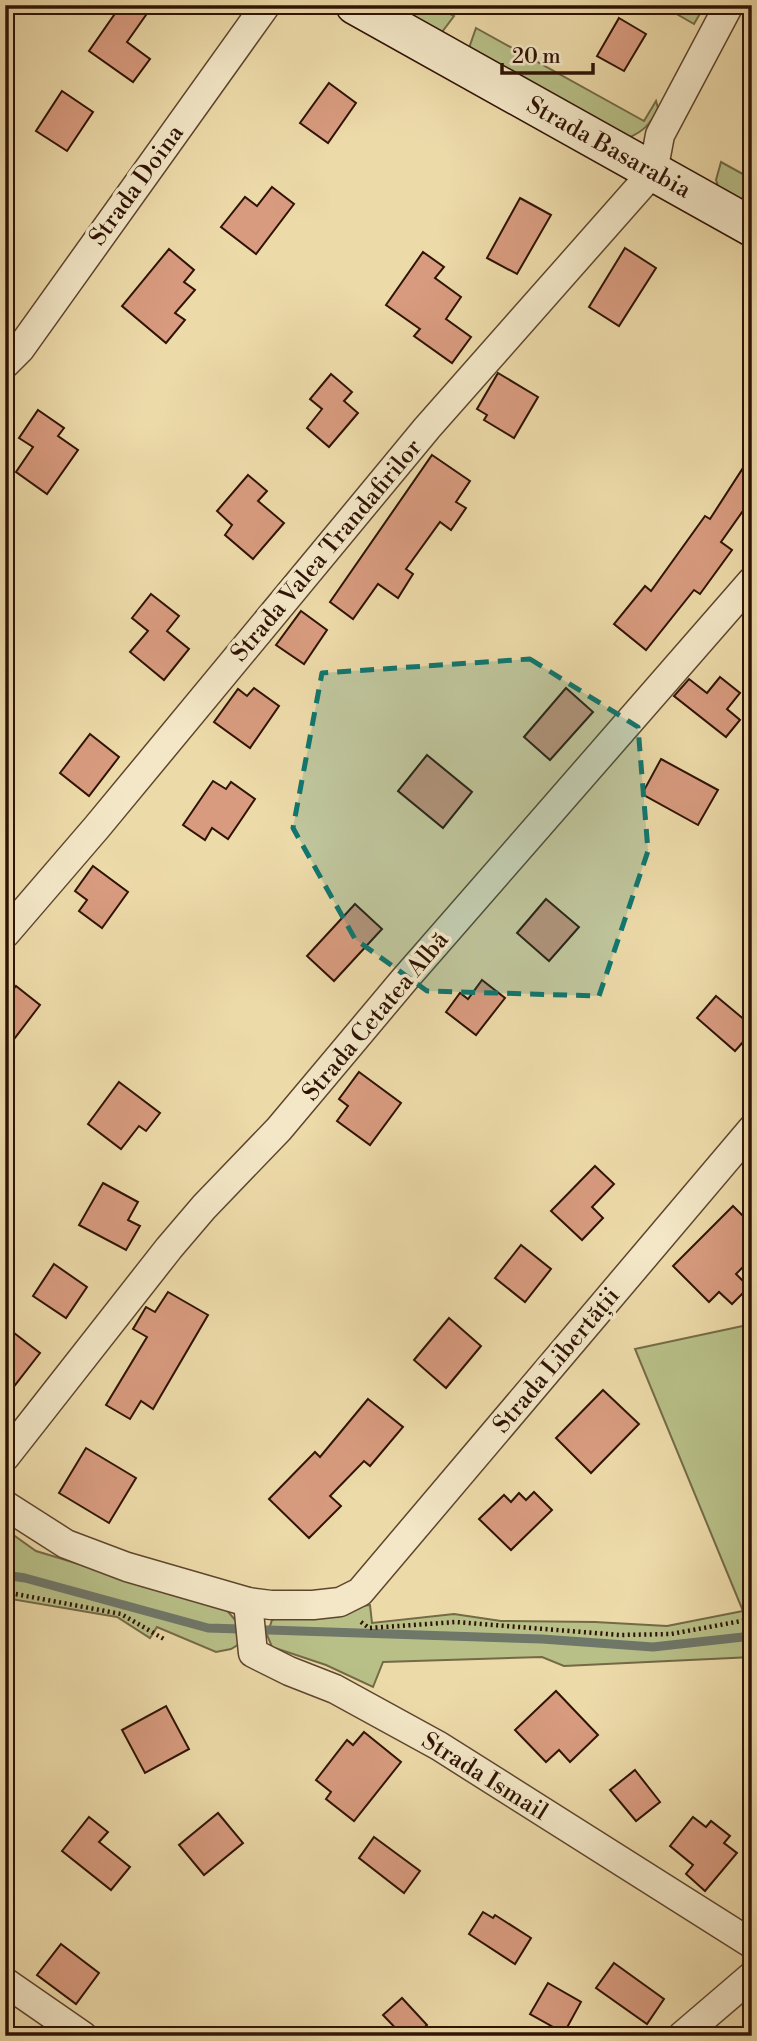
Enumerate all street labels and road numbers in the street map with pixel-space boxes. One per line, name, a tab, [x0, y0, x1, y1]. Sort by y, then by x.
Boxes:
street label: Strada Basarabia	[521, 90, 697, 206]
street label: Strada Doina	[83, 119, 191, 252]
street label: Strada Valea Trandafirilor	[225, 433, 429, 668]
street label: Strada Cetatea Albă	[296, 925, 456, 1107]
street label: Strada Libertății	[487, 1281, 627, 1440]
street label: Strada Ismail	[416, 1726, 553, 1828]

